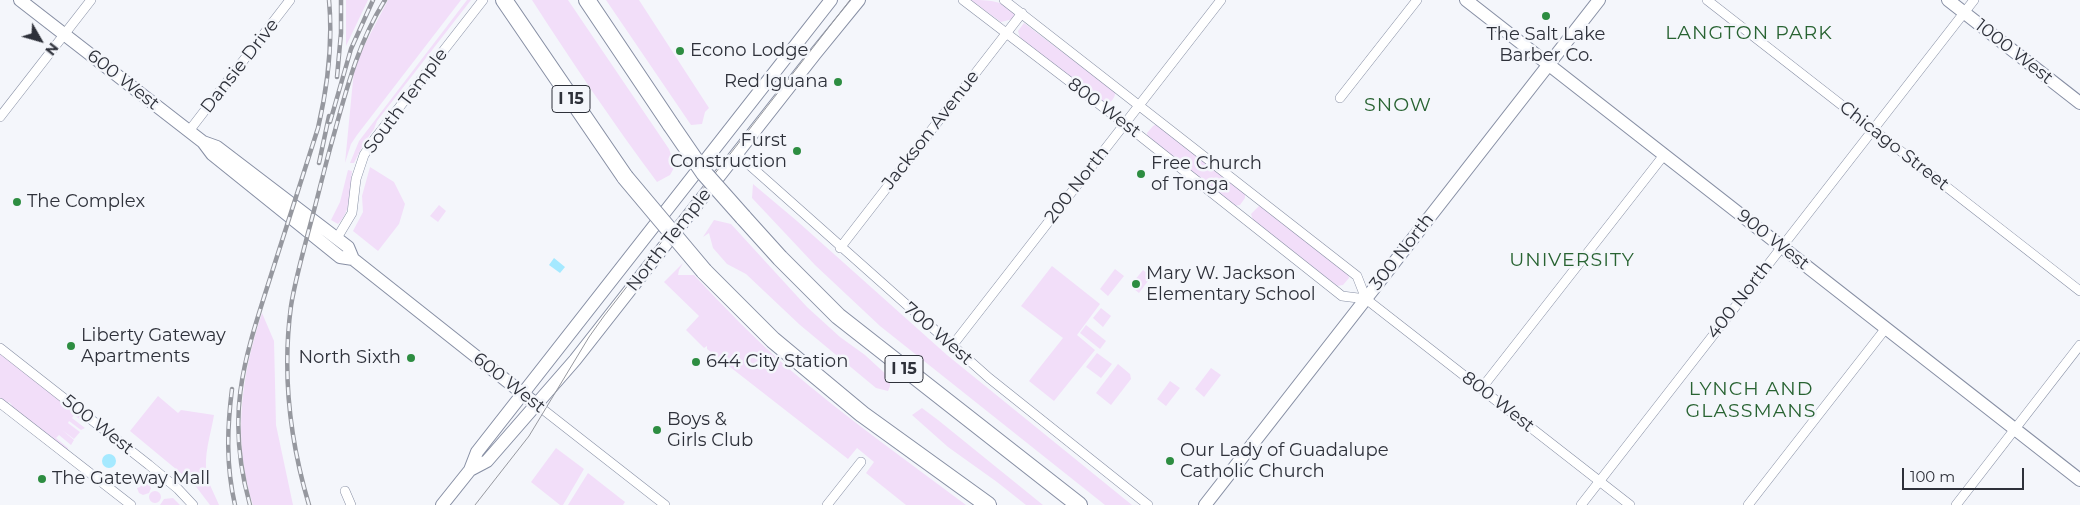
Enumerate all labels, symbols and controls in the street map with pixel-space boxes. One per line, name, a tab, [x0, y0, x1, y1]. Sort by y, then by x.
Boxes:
marker: The Salt Lake Barber Co.	[1540, 10, 1552, 22]
street label: Dansie Drive	[196, 14, 284, 118]
north arrow	[15, 15, 65, 65]
street label: 1000 West	[1971, 15, 2057, 89]
district label: LANGTON PARK	[1664, 22, 1834, 44]
place label: The Salt Lake Barber Co.	[1487, 24, 1605, 66]
text: N	[41, 39, 62, 59]
place label: Econo Lodge	[690, 40, 808, 62]
street label: South Temple	[359, 44, 453, 158]
street label: 600 West	[83, 45, 163, 115]
marker: Econo Lodge	[674, 45, 686, 57]
street label: Jackson Avenue	[878, 66, 984, 194]
place label: Red Iguana	[724, 71, 828, 93]
street label: 800 West	[1063, 73, 1145, 143]
marker: Red Iguana	[832, 76, 844, 88]
road number: I 15	[552, 86, 590, 112]
district label: SNOW	[1364, 94, 1432, 116]
street label: Chicago Street	[1835, 96, 1953, 196]
place label: Furst Construction	[670, 130, 787, 172]
street label: 200 North	[1040, 142, 1114, 228]
marker: Furst Construction	[791, 145, 803, 157]
place label: Free Church of Tonga	[1151, 153, 1262, 195]
marker: Free Church of Tonga	[1135, 168, 1147, 180]
street label: North Temple	[622, 184, 716, 296]
place label: The Complex	[27, 191, 145, 213]
marker: The Complex	[11, 196, 23, 208]
street label: 900 West	[1733, 205, 1813, 275]
street label: 300 North	[1365, 209, 1439, 295]
district label: UNIVERSITY	[1508, 249, 1636, 271]
street label: 400 North	[1703, 257, 1777, 343]
place label: Mary W. Jackson Elementary School	[1146, 263, 1316, 306]
marker: Mary W. Jackson Elementary School	[1130, 278, 1142, 290]
street label: 700 West	[899, 298, 977, 370]
place label: Liberty Gateway Apartments	[81, 325, 226, 368]
marker: Liberty Gateway Apartments	[65, 340, 77, 352]
place label: North Sixth	[298, 347, 401, 369]
street label: 600 West	[469, 348, 549, 418]
place label: 644 City Station	[706, 351, 848, 373]
marker: North Sixth	[405, 352, 417, 364]
marker: 644 City Station	[690, 356, 702, 368]
road number: I 15	[885, 356, 923, 382]
street label: 800 West	[1457, 367, 1539, 437]
district label: LYNCH AND GLASSMANS	[1684, 378, 1818, 422]
street label: 500 West	[58, 390, 138, 460]
place label: Boys & Girls Club	[667, 409, 753, 452]
marker: Boys & Girls Club	[651, 424, 663, 436]
place label: Our Lady of Guadalupe Catholic Church	[1180, 440, 1389, 482]
marker: Our Lady of Guadalupe Catholic Church	[1164, 455, 1176, 467]
scale bar	[1905, 458, 2028, 490]
text: 100 m	[1910, 467, 1955, 486]
place label: The Gateway Mall	[52, 468, 210, 490]
marker: The Gateway Mall	[36, 473, 48, 485]

